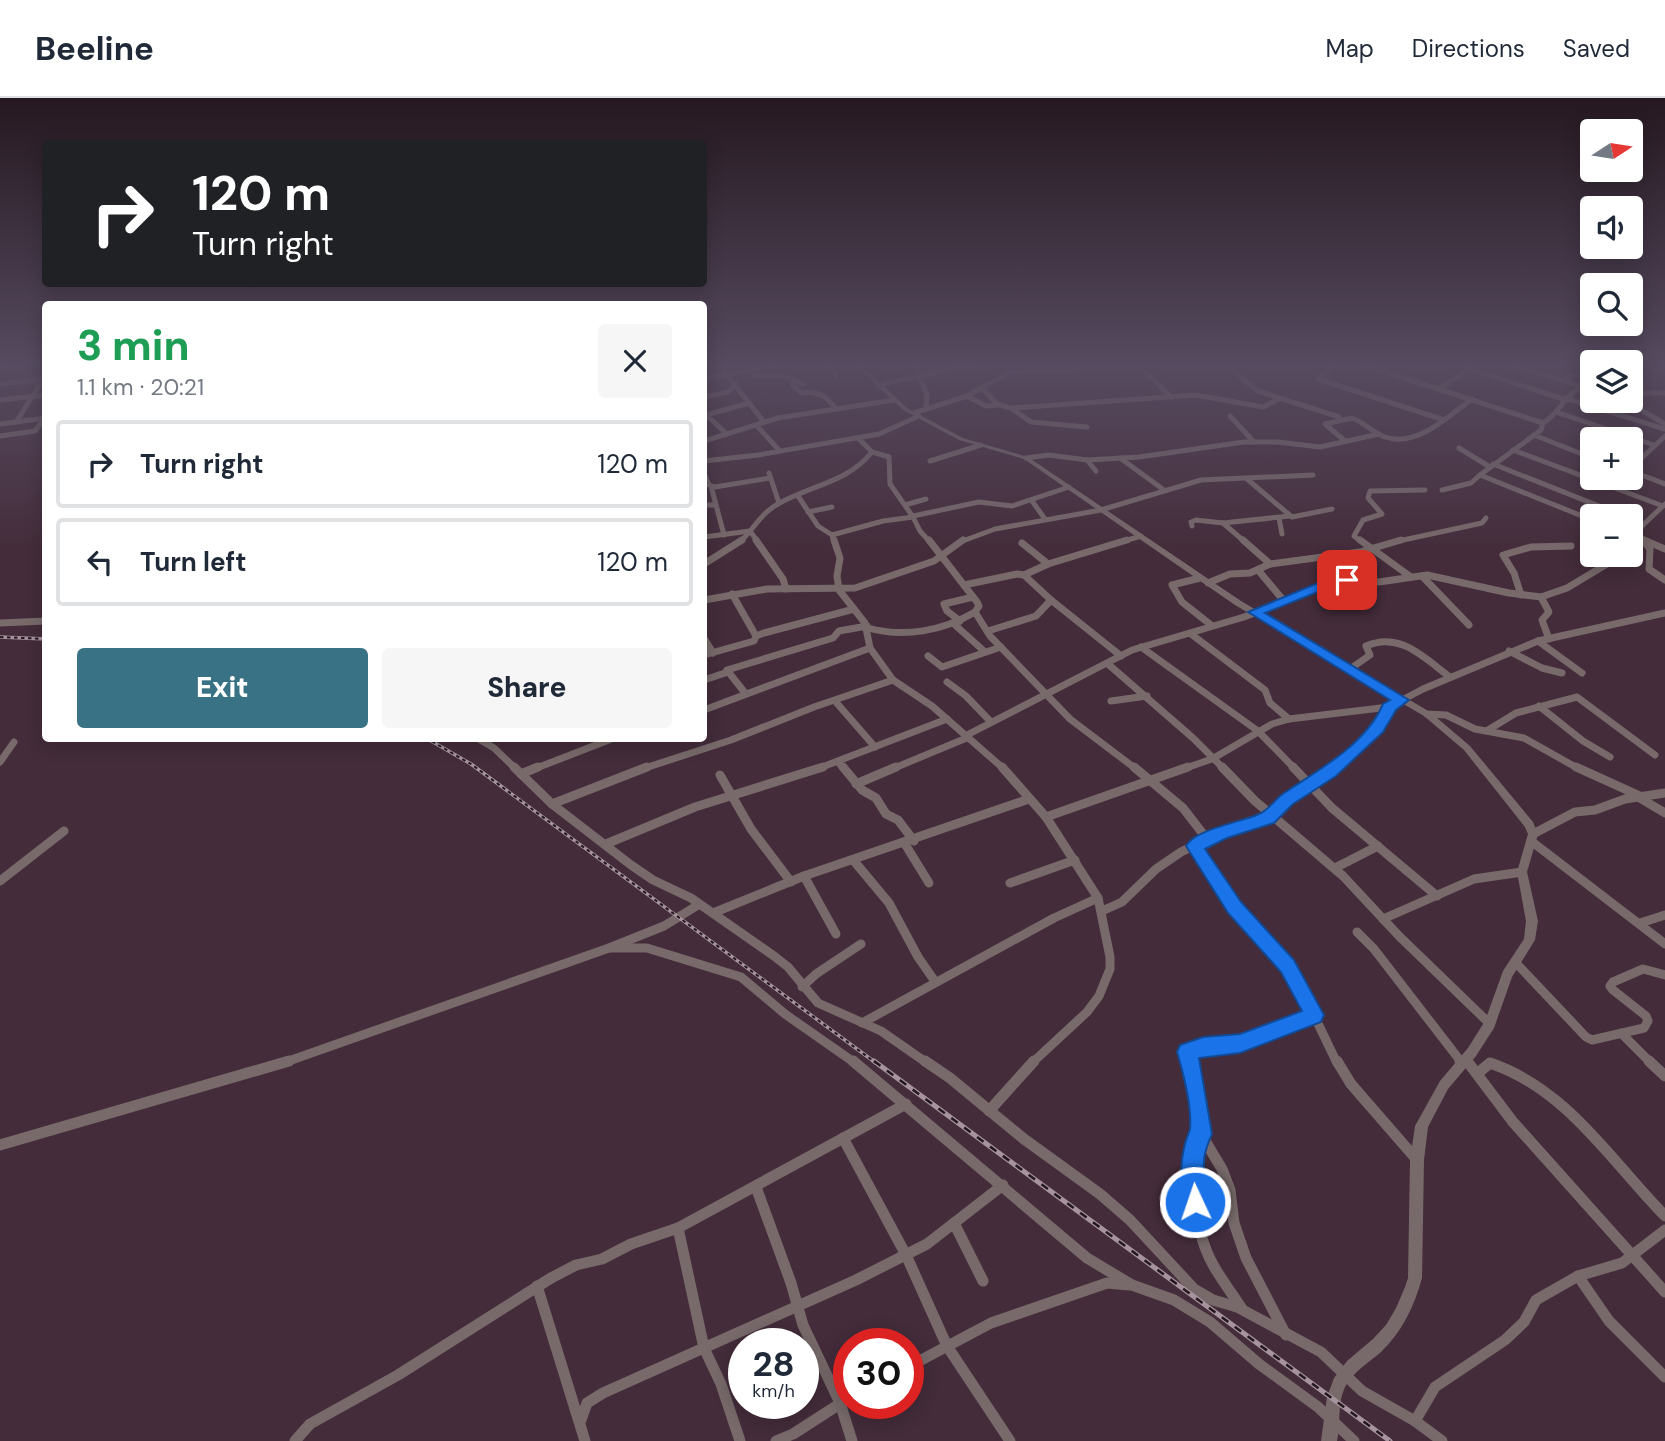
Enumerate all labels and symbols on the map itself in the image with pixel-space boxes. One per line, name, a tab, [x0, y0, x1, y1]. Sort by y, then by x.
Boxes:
north arrow	[1580, 119, 1643, 182]
pin	[1317, 550, 1377, 610]
position arrow	[1158, 1165, 1232, 1239]
speed limit sign: 30	[833, 1328, 924, 1419]

